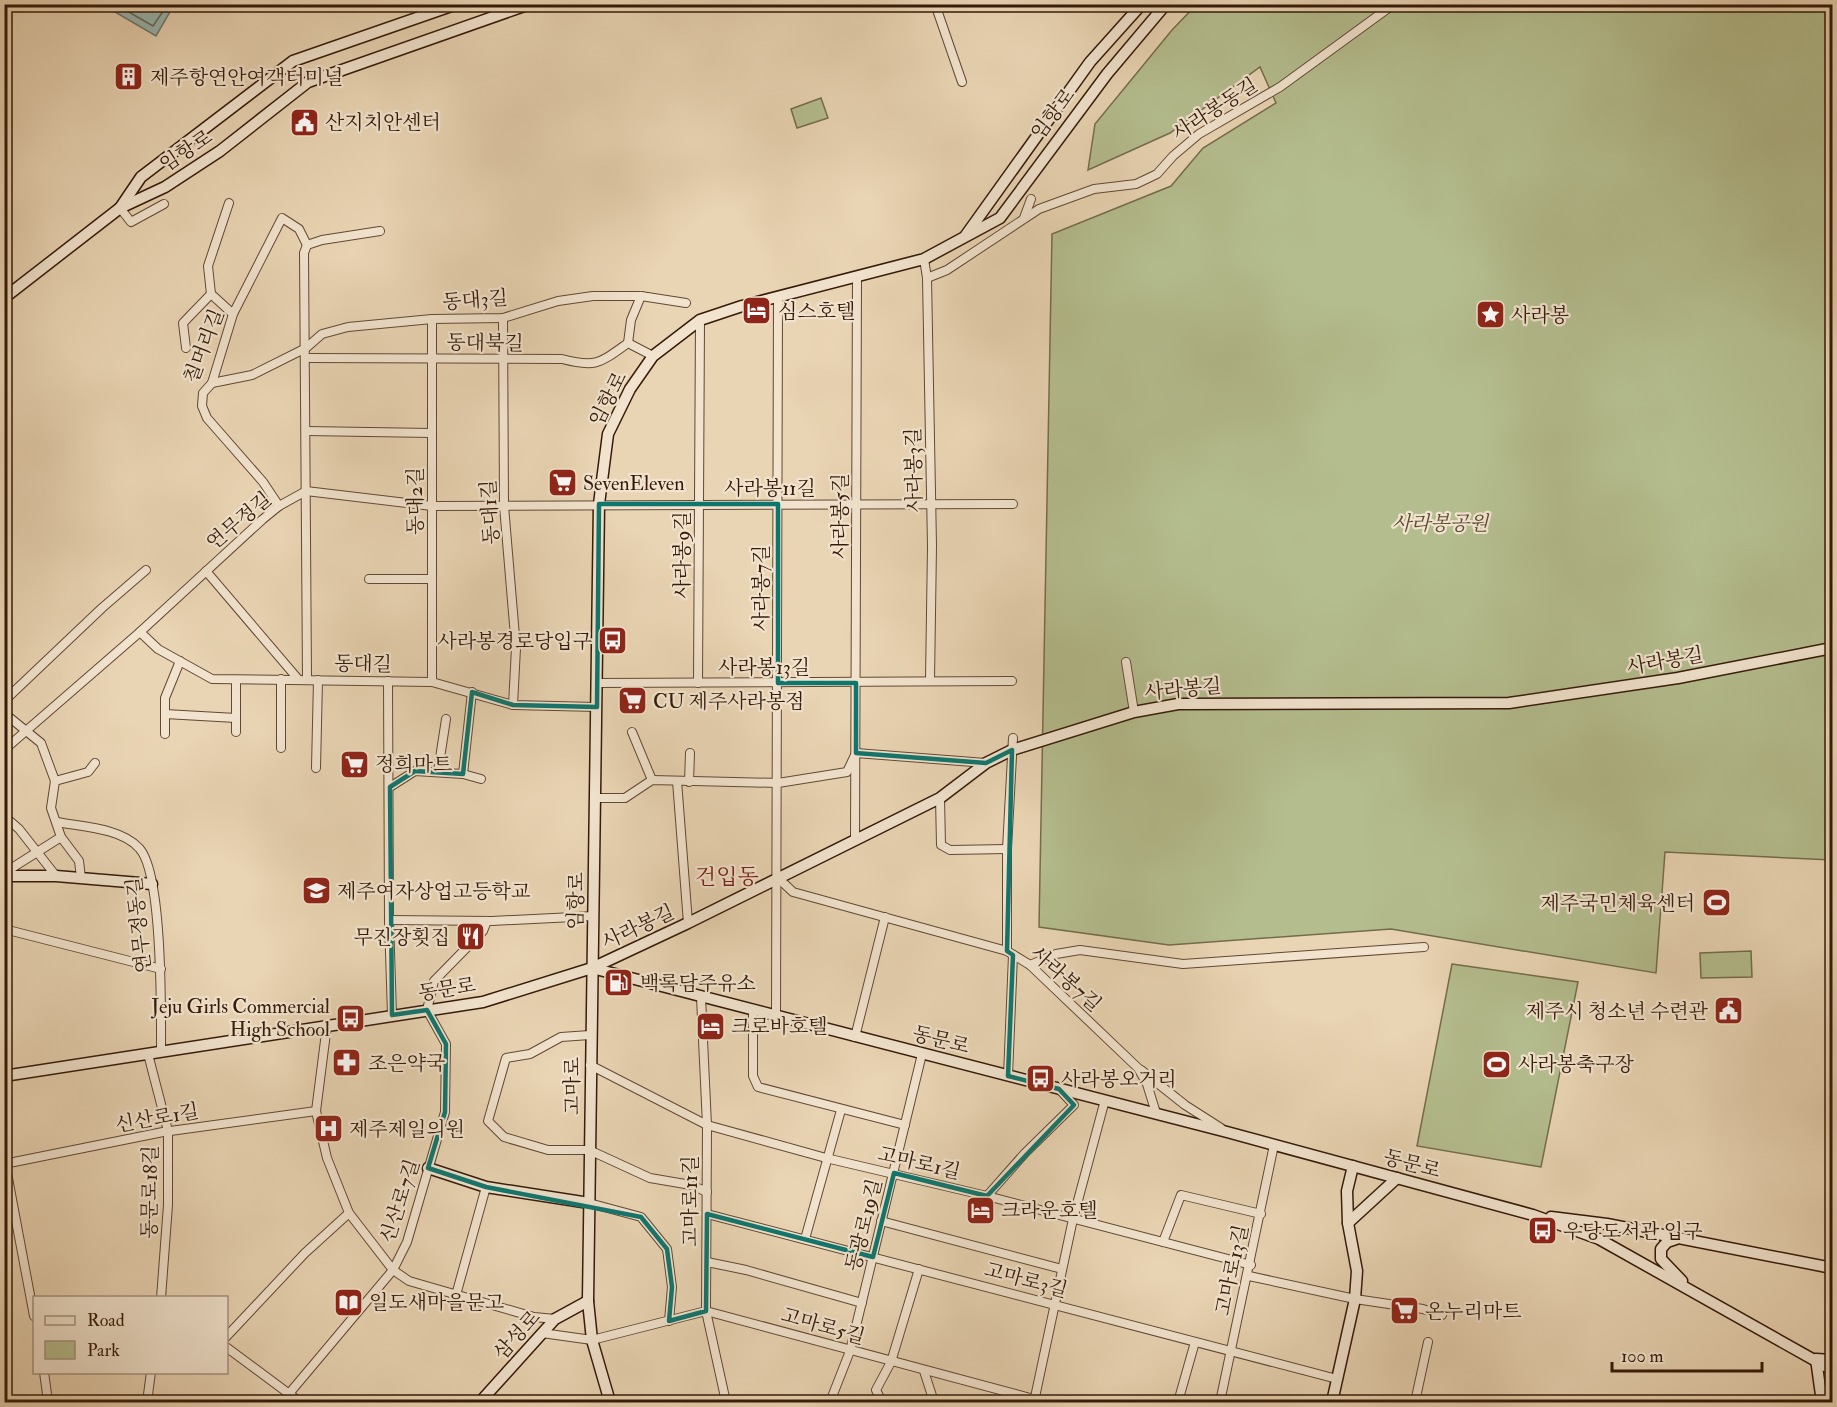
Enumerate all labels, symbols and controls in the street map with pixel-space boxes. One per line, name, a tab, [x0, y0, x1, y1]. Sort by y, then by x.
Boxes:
building icon: 제주항연안여객터미널	[113, 61, 145, 93]
place label: 제주항연안여객터미널	[150, 65, 343, 90]
street label: 사라봉동길	[1168, 72, 1262, 146]
street label: 임항로	[1026, 83, 1080, 145]
public building icon: 산지치안센터	[288, 106, 320, 138]
place label: 산지치안센터	[325, 110, 441, 135]
street label: 임항로	[155, 124, 217, 178]
street label: 동대3길	[441, 285, 509, 315]
hotel icon: 심스호텔	[741, 295, 773, 327]
place label: 심스호텔	[778, 299, 855, 324]
place icon: 사라봉	[1474, 299, 1506, 331]
place label: 사라봉	[1511, 303, 1569, 328]
street label: 칠머리길	[178, 305, 230, 387]
street label: 동대북길	[446, 330, 524, 356]
street label: 임항로	[584, 367, 632, 431]
street label: 사라봉3길	[901, 427, 927, 513]
street label: 동대2길	[403, 467, 428, 535]
supermarket icon: SevenEleven	[546, 467, 578, 499]
place label: SevenEleven	[583, 471, 685, 496]
street label: 사라봉5길	[828, 473, 853, 559]
street label: 사라봉11길	[724, 476, 816, 501]
street label: 동대1길	[476, 479, 504, 545]
street label: 연무정길	[201, 487, 277, 555]
street label: 사라봉9길	[670, 511, 695, 599]
park label: 사라봉공원	[1392, 511, 1490, 536]
street label: 사라봉7길	[749, 545, 774, 631]
bus stop icon: 사라봉경로당입구	[597, 625, 629, 657]
place label: 사라봉경로당입구	[437, 629, 592, 654]
street label: 사라봉길	[1625, 642, 1705, 680]
street label: 동대길	[334, 651, 392, 677]
street label: 사라봉13길	[718, 655, 810, 680]
street label: 사라봉길	[1143, 673, 1223, 705]
supermarket icon: CU 제주사라봉점	[616, 685, 648, 717]
place label: CU 제주사라봉점	[653, 689, 805, 714]
supermarket icon: 정희마트	[338, 748, 370, 780]
place label: 정희마트	[375, 752, 452, 777]
district label: 건입동	[695, 863, 759, 891]
street label: 임항로	[563, 872, 589, 930]
school or university icon: 제주여자상업고등학교	[300, 875, 332, 907]
street label: 연무정동길	[122, 876, 156, 974]
place label: 제주여자상업고등학교	[337, 879, 531, 904]
sports icon: 제주국민체육센터	[1700, 887, 1732, 919]
place label: 제주국민체육센터	[1540, 891, 1695, 916]
street label: 사라봉길	[598, 899, 678, 955]
restaurant icon: 무진장횟집	[455, 921, 487, 953]
place label: 무진장횟집	[353, 925, 450, 950]
street label: 사라봉7길	[1026, 941, 1106, 1017]
fuel station icon: 백록담주유소	[603, 967, 635, 999]
place label: 백록담주유소	[640, 971, 756, 996]
street label: 동문로	[416, 972, 478, 1006]
place label: Jeju Girls Commercial High School	[150, 994, 330, 1042]
public building icon: 제주시 청소년 수련관	[1713, 995, 1745, 1027]
place label: 제주시 청소년 수련관	[1526, 999, 1709, 1024]
bus stop icon: Jeju Girls Commercial High School	[335, 1002, 367, 1034]
hotel icon: 크로바호텔	[694, 1010, 726, 1042]
place label: 크로바호텔	[731, 1014, 828, 1039]
street label: 동문로	[910, 1021, 972, 1059]
pharmacy icon: 조은약국	[331, 1047, 363, 1079]
sports icon: 사라봉축구장	[1481, 1048, 1513, 1080]
place label: 조은약국	[368, 1051, 445, 1076]
place label: 사라봉축구장	[1518, 1052, 1635, 1077]
street label: 고마로	[560, 1057, 585, 1115]
bus stop icon: 사라봉오거리	[1024, 1063, 1056, 1095]
place label: 사라봉오거리	[1061, 1067, 1177, 1092]
street label: 신산로1길	[113, 1098, 201, 1138]
hospital icon: 제주제일의원	[312, 1113, 344, 1145]
place label: 제주제일의원	[349, 1117, 465, 1142]
street label: 고마로1길	[875, 1141, 963, 1185]
street label: 동문로	[1381, 1144, 1443, 1184]
street label: 동문로18길	[137, 1145, 163, 1239]
street label: 고마로11길	[678, 1155, 703, 1247]
street label: 신산로7길	[375, 1156, 425, 1246]
street label: 동광로19길	[840, 1176, 888, 1274]
hotel icon: 크라운호텔	[964, 1194, 996, 1226]
place label: 크라운호텔	[1001, 1198, 1098, 1223]
bus stop icon: 우당도서관 입구	[1526, 1215, 1558, 1247]
place label: 우당도서관 입구	[1563, 1219, 1702, 1244]
street label: 고마로13길	[1210, 1222, 1254, 1318]
street label: 고마로3길	[982, 1257, 1070, 1303]
library icon: 일도새마을문고	[332, 1286, 364, 1318]
place label: 일도새마을문고	[369, 1290, 504, 1315]
supermarket icon: 온누리마트	[1388, 1295, 1420, 1327]
legend	[33, 1296, 228, 1374]
place label: 온누리마트	[1425, 1299, 1522, 1324]
street label: 고마로5길	[778, 1302, 868, 1350]
street label: 삼성로	[488, 1305, 546, 1365]
text: Road	[87, 1309, 125, 1332]
scale bar	[1612, 1335, 1762, 1373]
text: Park	[87, 1339, 120, 1362]
text: 100 m	[1621, 1345, 1664, 1368]

